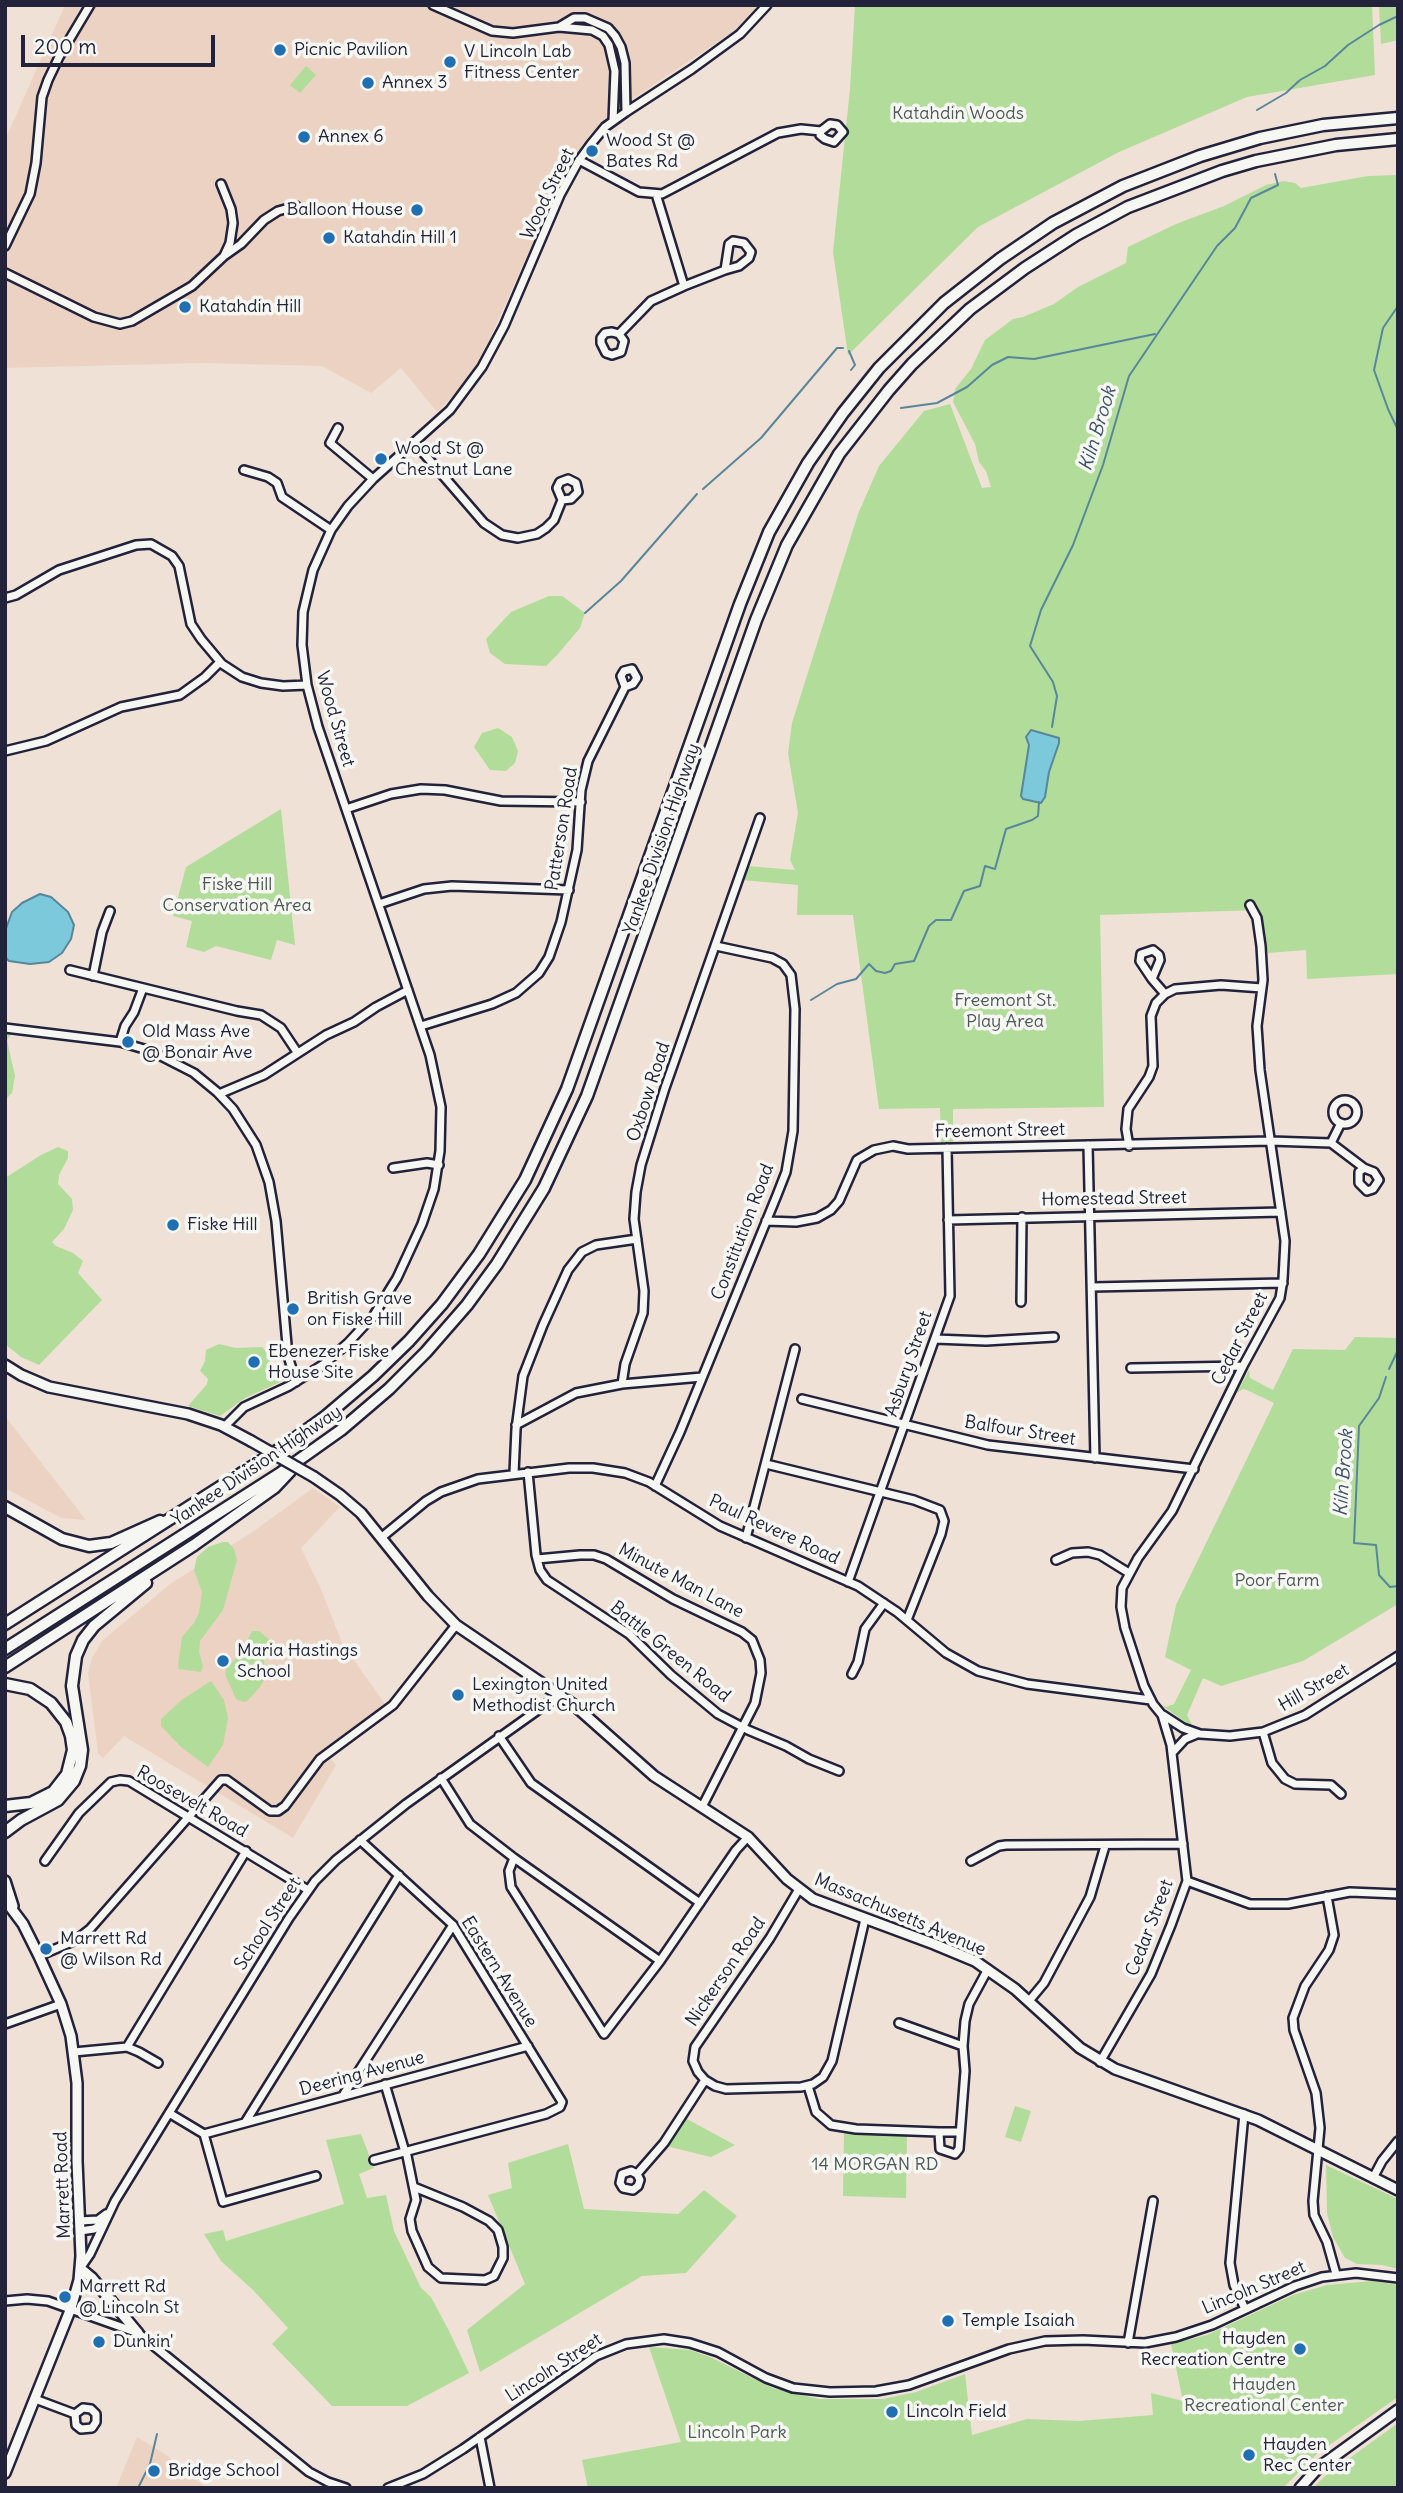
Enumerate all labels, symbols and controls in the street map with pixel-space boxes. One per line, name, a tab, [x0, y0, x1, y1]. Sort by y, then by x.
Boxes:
scale bar	[24, 21, 219, 65]
text: 200 m	[34, 33, 97, 60]
place label: Picnic Pavilion	[294, 39, 408, 61]
place label: V Lincoln Lab Fitness Center	[464, 41, 579, 84]
marker: Picnic Pavilion	[272, 42, 288, 58]
marker: V Lincoln Lab Fitness Center	[442, 54, 458, 70]
place label: Annex 3	[382, 72, 447, 94]
marker: Annex 3	[360, 75, 376, 91]
park label: Katahdin Woods	[892, 103, 1024, 125]
place label: Annex 6	[318, 126, 384, 148]
marker: Annex 6	[296, 129, 312, 145]
place label: Wood St @ Bates Rd	[606, 130, 695, 172]
marker: Wood St @ Bates Rd	[584, 143, 600, 159]
street label: Wood Street	[517, 145, 579, 243]
place label: Balloon House	[286, 199, 403, 221]
marker: Balloon House	[409, 202, 425, 218]
place label: Katahdin Hill 1	[343, 227, 457, 249]
marker: Katahdin Hill 1	[321, 230, 337, 246]
place label: Katahdin Hill	[199, 296, 301, 318]
marker: Katahdin Hill	[177, 299, 193, 315]
water label: Kiln Brook	[1074, 384, 1122, 474]
place label: Wood St @ Chestnut Lane	[395, 438, 512, 480]
marker: Wood St @ Chestnut Lane	[373, 451, 389, 467]
street label: Wood Street	[311, 669, 359, 769]
street label: Yankee Division Highway	[619, 741, 705, 937]
street label: Patterson Road	[542, 766, 582, 892]
park label: Fiske Hill Conservation Area	[162, 874, 312, 917]
park label: Freemont St. Play Area	[954, 990, 1056, 1032]
place label: Old Mass Ave @ Bonair Ave	[142, 1021, 252, 1064]
marker: Old Mass Ave @ Bonair Ave	[120, 1034, 136, 1050]
street label: Oxbow Road	[623, 1039, 675, 1145]
street label: Freemont Street	[935, 1119, 1065, 1143]
street label: Constitution Road	[707, 1161, 779, 1303]
street label: Homestead Street	[1041, 1187, 1187, 1211]
place label: Fiske Hill	[187, 1214, 257, 1236]
marker: Fiske Hill	[165, 1217, 181, 1233]
place label: British Grave on Fiske Hill	[307, 1288, 412, 1330]
street label: Cedar Street	[1207, 1289, 1273, 1389]
marker: British Grave on Fiske Hill	[285, 1301, 301, 1317]
street label: Asbury Street	[881, 1308, 937, 1420]
place label: Ebenezer Fiske House Site	[268, 1341, 389, 1384]
marker: Ebenezer Fiske House Site	[246, 1354, 262, 1370]
street label: Yankee Division Highway	[168, 1401, 346, 1531]
street label: Balfour Street	[963, 1412, 1077, 1450]
water label: Kiln Brook	[1330, 1429, 1358, 1517]
street label: Paul Revere Road	[705, 1490, 843, 1570]
street label: Minute Man Lane	[615, 1539, 747, 1623]
park label: Poor Farm	[1234, 1570, 1320, 1592]
street label: Battle Green Road	[606, 1597, 734, 1707]
place label: Maria Hastings School	[237, 1640, 358, 1682]
marker: Maria Hastings School	[215, 1653, 231, 1669]
street label: Hill Street	[1275, 1659, 1353, 1717]
place label: Lexington United Methodist Church	[472, 1674, 615, 1716]
marker: Lexington United Methodist Church	[450, 1687, 466, 1703]
street label: Roosevelt Road	[133, 1762, 251, 1842]
street label: Massachusetts Avenue	[811, 1869, 989, 1961]
street label: School Street	[230, 1874, 306, 1974]
street label: Cedar Street	[1122, 1877, 1178, 1979]
street label: Eastern Avenue	[456, 1913, 542, 2031]
street label: Nickerson Road	[682, 1913, 770, 2031]
place label: Marrett Rd @ Wilson Rd	[60, 1928, 162, 1970]
marker: Marrett Rd @ Wilson Rd	[38, 1941, 54, 1957]
street label: Deering Avenue	[297, 2047, 427, 2101]
street label: Marrett Road	[50, 2131, 76, 2239]
park label: 14 MORGAN RD	[811, 2154, 939, 2176]
street label: Lincoln Street	[1199, 2257, 1309, 2319]
place label: Marrett Rd @ Lincoln St	[79, 2276, 179, 2318]
marker: Marrett Rd @ Lincoln St	[57, 2289, 73, 2305]
place label: Temple Isaiah	[962, 2310, 1075, 2332]
marker: Temple Isaiah	[940, 2313, 956, 2329]
place label: Hayden Recreation Centre	[1140, 2328, 1286, 2370]
street label: Lincoln Street	[502, 2329, 606, 2407]
place label: Dunkin'	[113, 2331, 173, 2353]
marker: Dunkin'	[91, 2334, 107, 2350]
marker: Hayden Recreation Centre	[1292, 2341, 1308, 2357]
park label: Hayden Recreational Center	[1184, 2374, 1344, 2416]
place label: Lincoln Field	[906, 2401, 1007, 2423]
marker: Lincoln Field	[884, 2404, 900, 2420]
park label: Lincoln Park	[687, 2422, 787, 2444]
place label: Hayden Rec Center	[1263, 2434, 1351, 2476]
marker: Hayden Rec Center	[1241, 2447, 1257, 2463]
place label: Bridge School	[168, 2460, 280, 2482]
marker: Bridge School	[146, 2463, 162, 2479]

